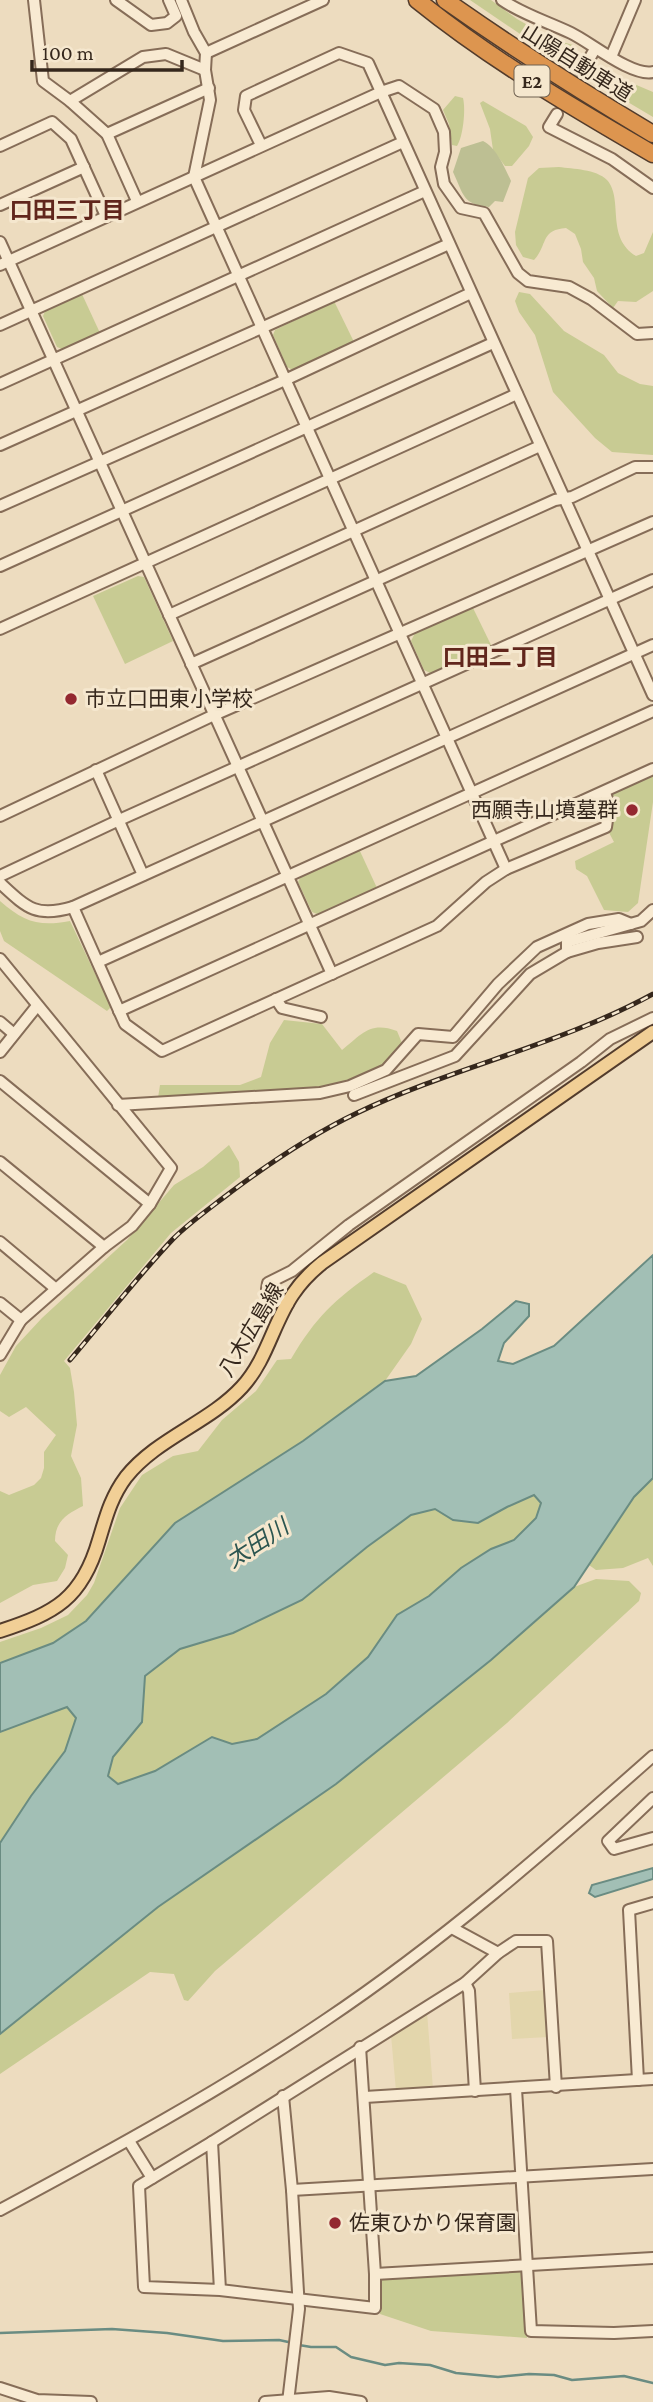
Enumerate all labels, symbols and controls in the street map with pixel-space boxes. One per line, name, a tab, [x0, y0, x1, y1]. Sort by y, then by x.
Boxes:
street label: 山陽自動車道	[517, 19, 637, 107]
scale bar	[32, 28, 182, 72]
text: 100 m	[42, 41, 94, 65]
road number: E2	[514, 66, 550, 96]
district label: 口田三丁目	[10, 197, 125, 223]
district label: 口田二丁目	[443, 644, 558, 670]
place label: 市立口田東小学校	[85, 687, 253, 711]
marker: 市立口田東小学校	[63, 691, 79, 707]
place label: 西願寺山墳墓群	[471, 798, 618, 822]
marker: 西願寺山墳墓群	[624, 802, 640, 818]
street label: 八木広島線	[214, 1279, 288, 1381]
water label: 太田川	[221, 1512, 296, 1573]
place label: 佐東ひかり保育園	[349, 2211, 517, 2235]
marker: 佐東ひかり保育園	[327, 2215, 343, 2231]

